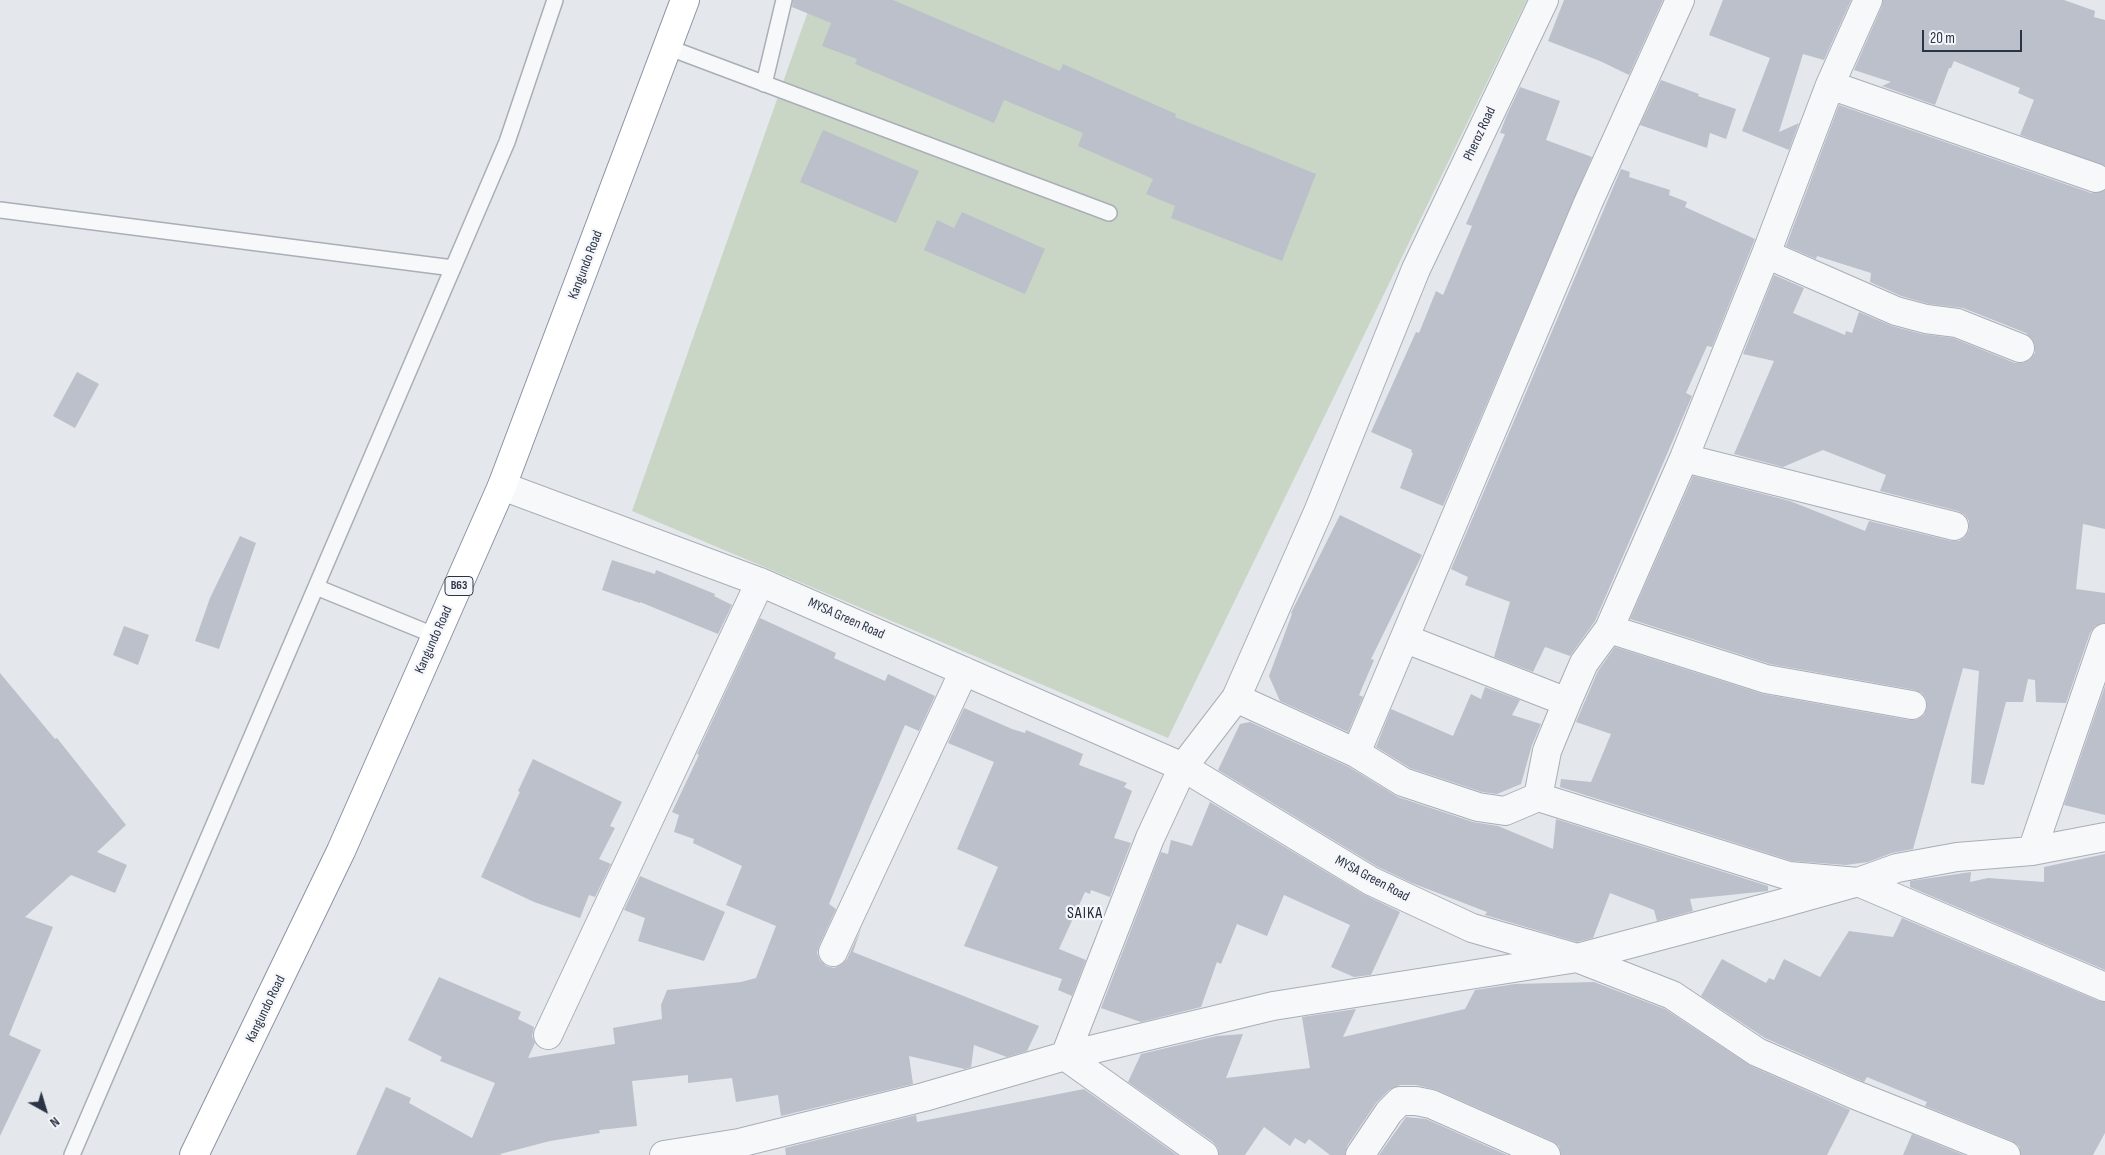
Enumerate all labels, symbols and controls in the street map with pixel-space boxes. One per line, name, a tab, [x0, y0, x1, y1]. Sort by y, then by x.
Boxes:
scale bar	[1925, 20, 2025, 52]
text: 20 m	[1930, 29, 1955, 48]
street label: Pheroz Road	[1460, 104, 1500, 164]
street label: Kangundo Road	[565, 228, 607, 302]
road number: B63	[445, 576, 473, 596]
street label: MYSA Green Road	[805, 595, 887, 643]
street label: Kangundo Road	[412, 604, 456, 676]
street label: MYSA Green Road	[1332, 852, 1412, 906]
district label: SAIKA	[1066, 904, 1104, 924]
street label: Kangundo Road	[243, 973, 289, 1045]
north arrow	[20, 1085, 70, 1135]
text: N	[47, 1113, 63, 1131]

